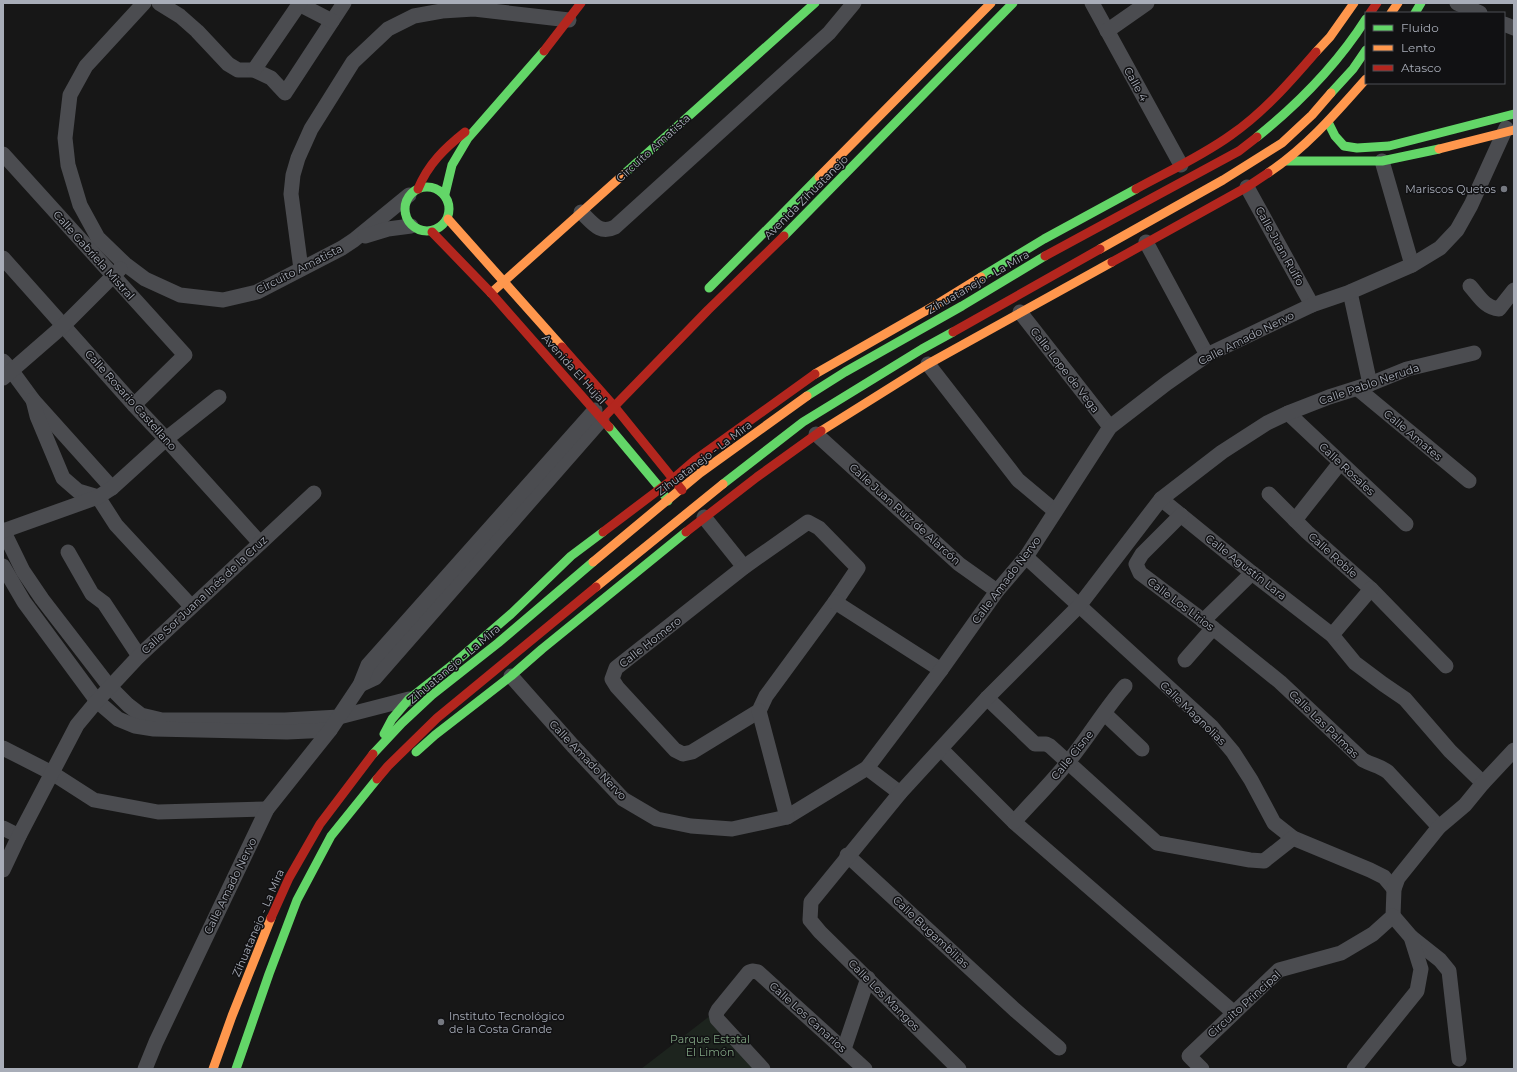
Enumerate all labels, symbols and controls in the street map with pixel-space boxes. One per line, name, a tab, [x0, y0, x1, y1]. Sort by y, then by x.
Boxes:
legend	[1365, 12, 1505, 84]
text: Fluido	[1401, 20, 1439, 35]
text: Lento	[1401, 40, 1436, 55]
text: Atasco	[1401, 60, 1441, 75]
street label: Calle 4	[1121, 64, 1151, 104]
street label: Circuito Amatista	[613, 111, 693, 185]
street label: Avenida Zihuatanejo	[761, 152, 851, 242]
place label: Mariscos Quetos	[1405, 182, 1497, 196]
marker: Mariscos Quetos	[1499, 184, 1509, 194]
street label: Calle Juan Rulfo	[1252, 204, 1308, 288]
street label: Calle Gabriela Mistral	[50, 208, 138, 302]
street label: Circuito Amatista	[253, 241, 345, 297]
street label: Zihuatanejo - La Mira	[924, 247, 1032, 317]
street label: Calle Amado Nervo	[1196, 308, 1296, 368]
street label: Calle Lope de Vega	[1027, 324, 1103, 416]
street label: Avenida El Hujal	[539, 331, 609, 407]
street label: Calle Rosario Castellano	[82, 347, 180, 453]
street label: Calle Pablo Neruda	[1317, 360, 1421, 408]
street label: Calle Amates	[1381, 407, 1446, 464]
street label: Zihuatanejo - La Mira	[654, 418, 754, 498]
street label: Calle Rosales	[1316, 440, 1378, 499]
street label: Calle Juan Ruiz de Alarcón	[846, 460, 964, 568]
street label: Calle Roble	[1305, 529, 1361, 581]
street label: Calle Agustín Lara	[1203, 531, 1289, 603]
street label: Calle Sor Juana Inés de la Cruz	[138, 533, 270, 657]
street label: Calle Amado Nervo	[969, 533, 1043, 626]
street label: Calle Los Lirios	[1145, 574, 1218, 634]
street label: Calle Homero	[616, 613, 684, 671]
street label: Zihuatanejo - La Mira	[405, 621, 503, 707]
street label: Calle Magnolias	[1157, 678, 1229, 748]
street label: Calle Las Palmas	[1286, 687, 1362, 761]
street label: Calle Amado Nervo	[546, 717, 630, 803]
street label: Calle Cisne	[1048, 727, 1096, 783]
street label: Calle Amado Nervo	[201, 835, 260, 937]
street label: Zihuatanejo - La Mira	[229, 867, 287, 979]
street label: Calle Bugambilias	[890, 893, 973, 971]
street label: Calle Los Mangos	[845, 956, 923, 1034]
street label: Circuito Principal	[1204, 967, 1284, 1041]
street label: Calle Los Canarios	[767, 979, 850, 1056]
place label: Instituto Tecnológico de la Costa Grande	[449, 1009, 565, 1036]
marker: Instituto Tecnológico de la Costa Grande	[436, 1017, 446, 1027]
park label: Parque Estatal El Limón	[670, 1032, 750, 1059]

